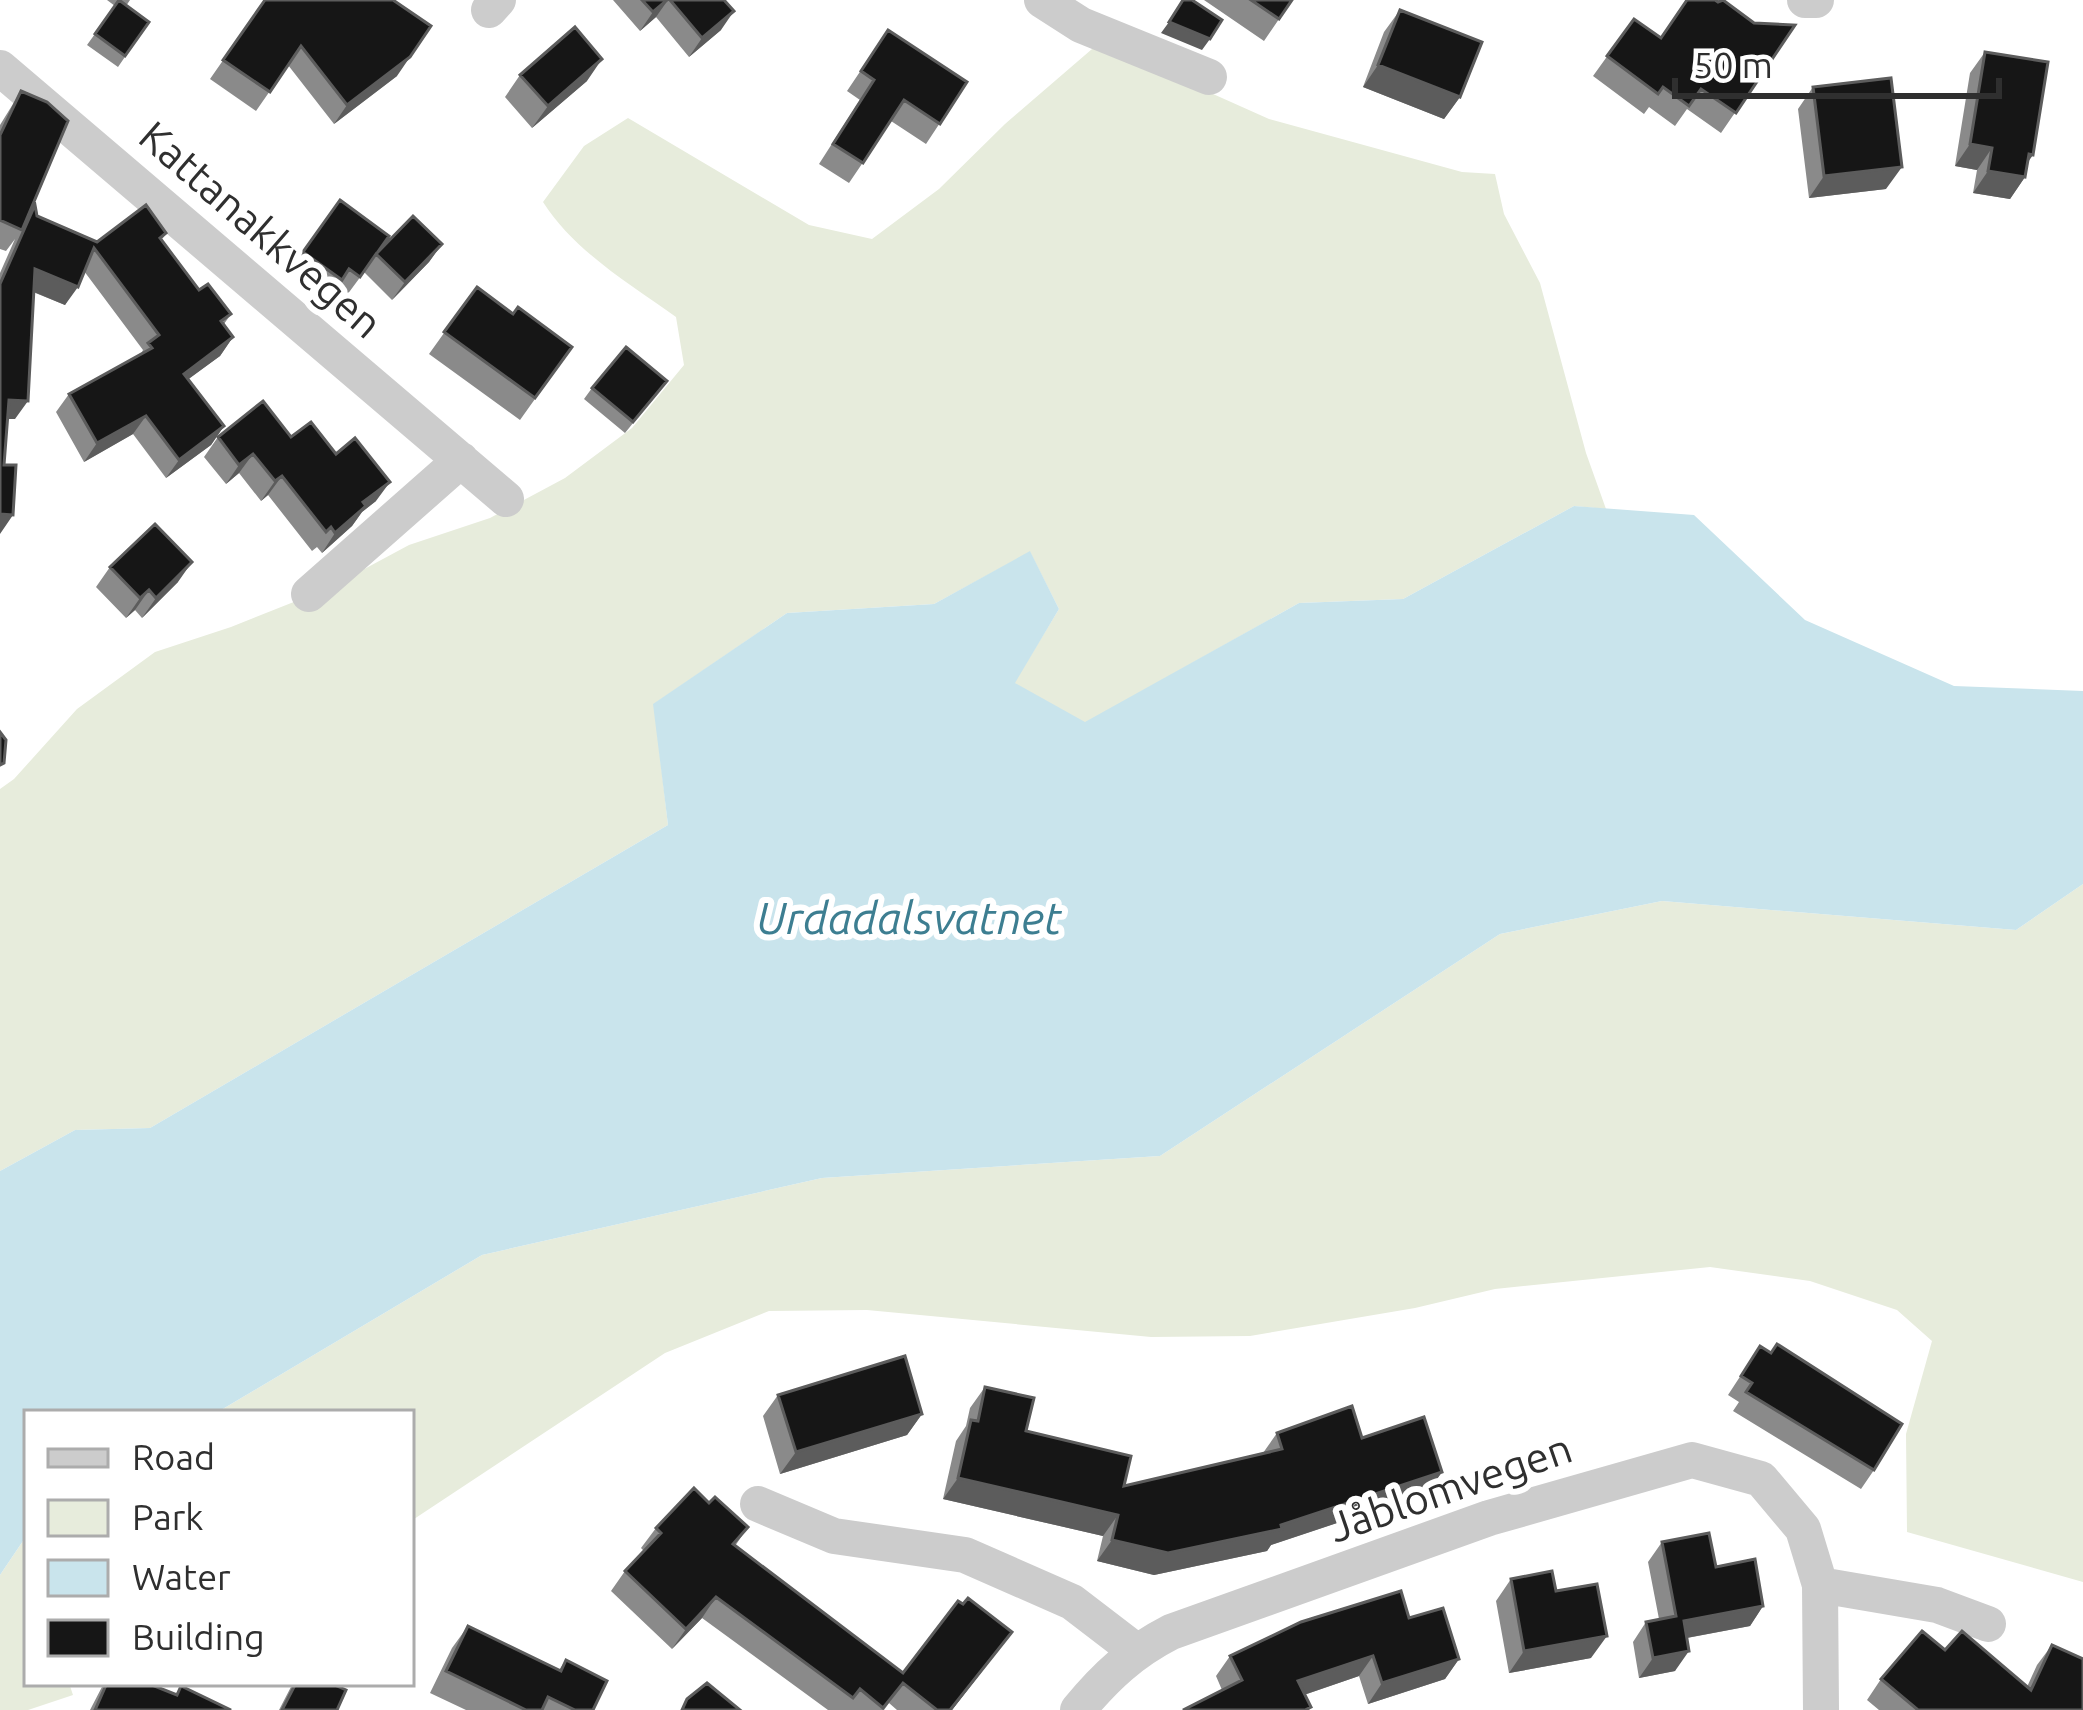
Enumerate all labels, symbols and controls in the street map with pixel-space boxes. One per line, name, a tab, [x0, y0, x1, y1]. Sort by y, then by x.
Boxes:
scale bar	[1675, 24, 1999, 98]
text: 50 m	[1693, 44, 1773, 85]
street label: Kattanakkvegen	[131, 111, 391, 347]
water label: Urdadalsvatnet	[756, 892, 1062, 943]
legend	[24, 1410, 414, 1686]
street label: Jåblomvegen	[1322, 1424, 1578, 1550]
text: Road	[132, 1436, 215, 1477]
text: Park	[132, 1496, 204, 1537]
text: Water	[132, 1556, 231, 1597]
text: Building	[132, 1616, 265, 1657]

